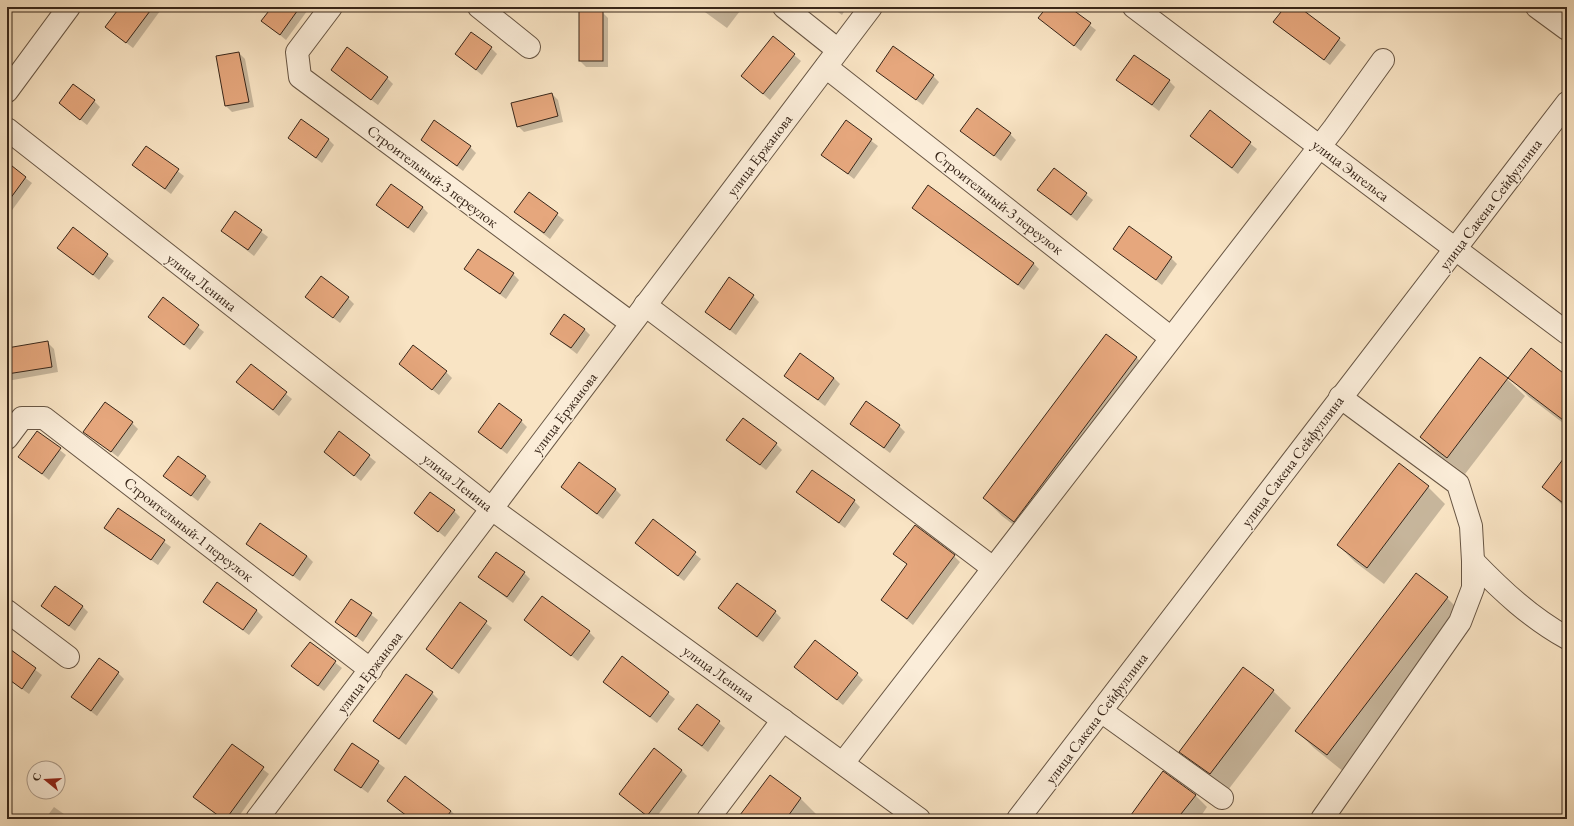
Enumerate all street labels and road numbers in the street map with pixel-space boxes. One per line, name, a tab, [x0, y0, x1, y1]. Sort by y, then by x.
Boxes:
street label: улица Ержанова	[722, 110, 796, 200]
street label: Строительный-3 переулок	[364, 120, 502, 232]
street label: улица Энгельса	[1309, 135, 1393, 205]
street label: улица Сакена Сейфуллина	[1434, 135, 1546, 273]
street label: Строительный-3 переулок	[930, 145, 1068, 259]
street label: улица Ленина	[163, 249, 241, 315]
street label: улица Ержанова	[527, 368, 601, 458]
street label: улица Сакена Сейфуллина	[1236, 392, 1348, 530]
street label: улица Ленина	[419, 449, 497, 515]
street label: Строительный-1 переулок	[120, 472, 258, 586]
street label: улица Ержанова	[332, 627, 406, 717]
street label: улица Ленина	[679, 641, 759, 705]
street label: улица Сакена Сейфуллина	[1040, 649, 1152, 787]

